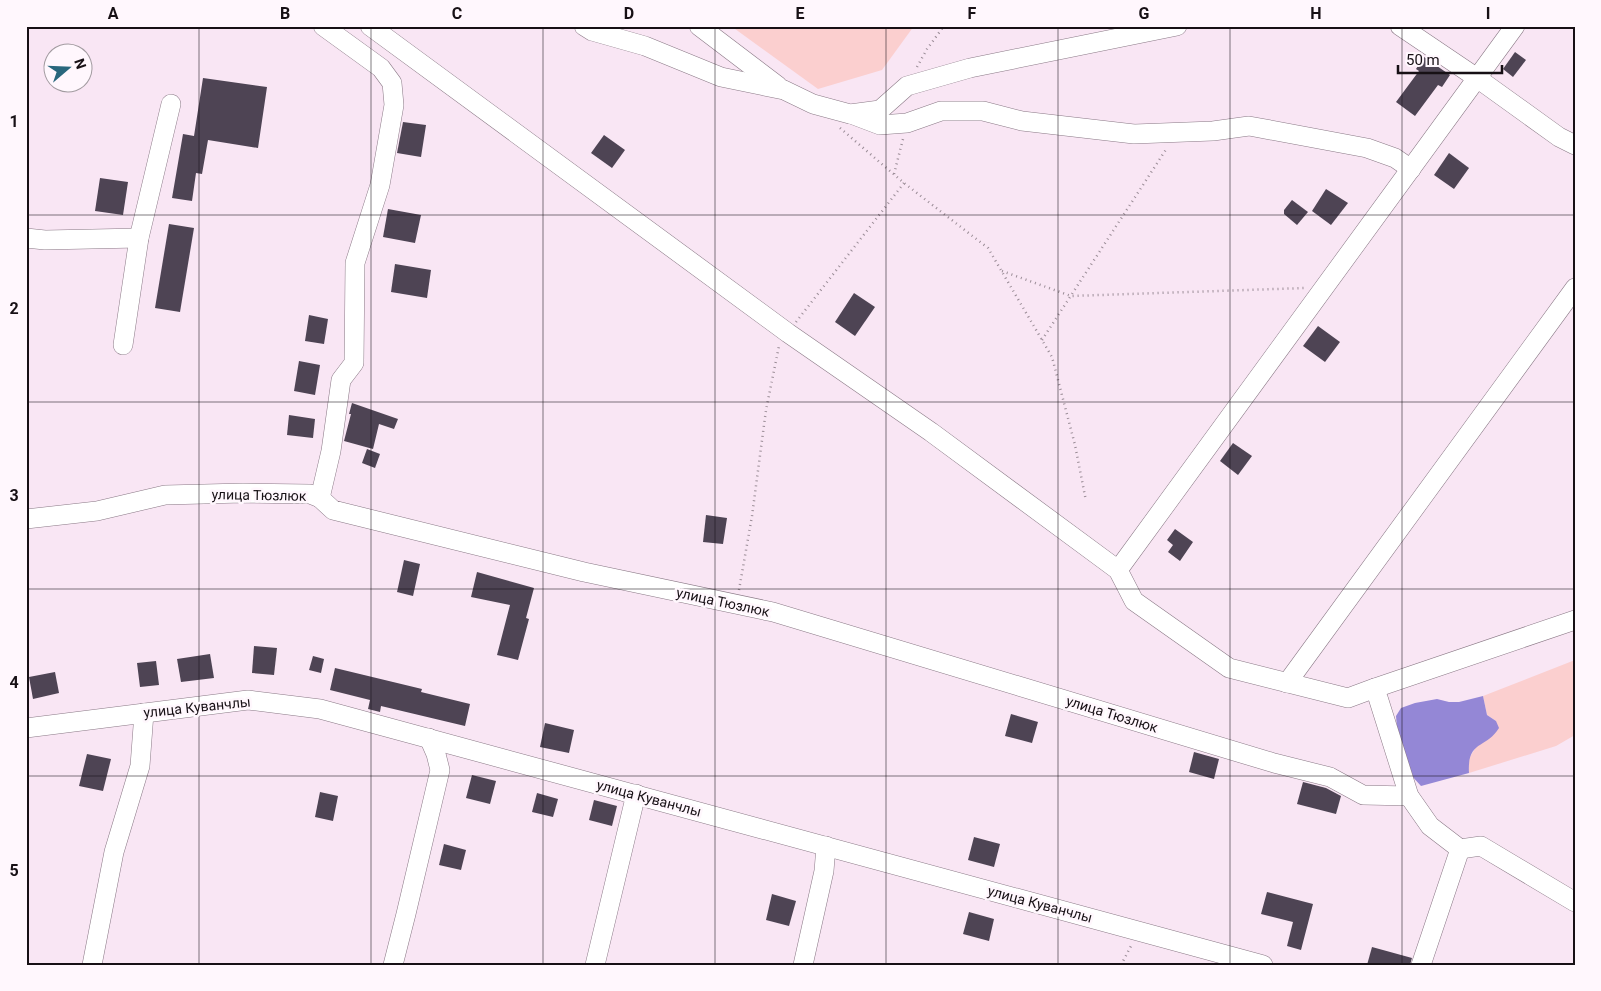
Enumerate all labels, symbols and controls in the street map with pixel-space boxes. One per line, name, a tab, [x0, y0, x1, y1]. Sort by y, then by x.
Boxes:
text: A	[108, 4, 119, 23]
text: B	[280, 4, 290, 23]
text: C	[452, 4, 462, 23]
text: D	[624, 4, 634, 23]
text: E	[796, 4, 805, 23]
text: F	[968, 4, 977, 23]
text: G	[1139, 4, 1150, 23]
text: H	[1310, 4, 1322, 23]
text: I	[1486, 4, 1490, 23]
north arrow	[42, 42, 92, 92]
scale bar	[1398, 42, 1502, 74]
text: 50 m	[1406, 51, 1440, 69]
text: N	[71, 56, 89, 71]
text: 1	[9, 112, 19, 131]
text: 2	[9, 299, 19, 318]
text: 3	[9, 486, 19, 505]
street label: улица Тюзлюк	[211, 486, 307, 504]
street label: улица Тюзлюк	[675, 584, 771, 620]
text: 4	[9, 673, 19, 692]
street label: улица Тюзлюк	[1064, 692, 1160, 736]
street label: улица Куванчлы	[143, 693, 251, 721]
street label: улица Куванчлы	[595, 776, 703, 820]
text: 5	[9, 861, 19, 880]
street label: улица Куванчлы	[986, 882, 1094, 926]

